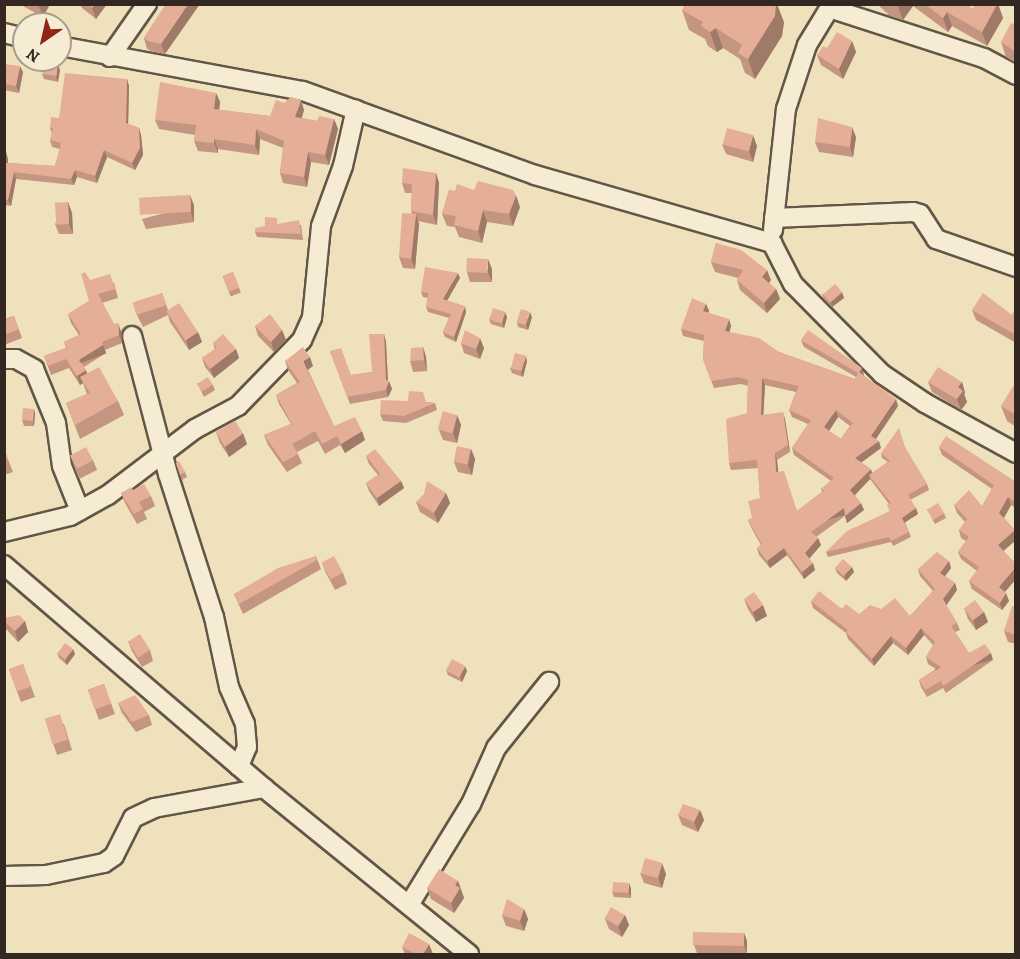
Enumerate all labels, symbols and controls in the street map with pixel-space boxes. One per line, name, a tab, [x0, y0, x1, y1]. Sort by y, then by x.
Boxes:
north arrow	[12, 12, 72, 72]
text: N	[22, 43, 44, 68]

